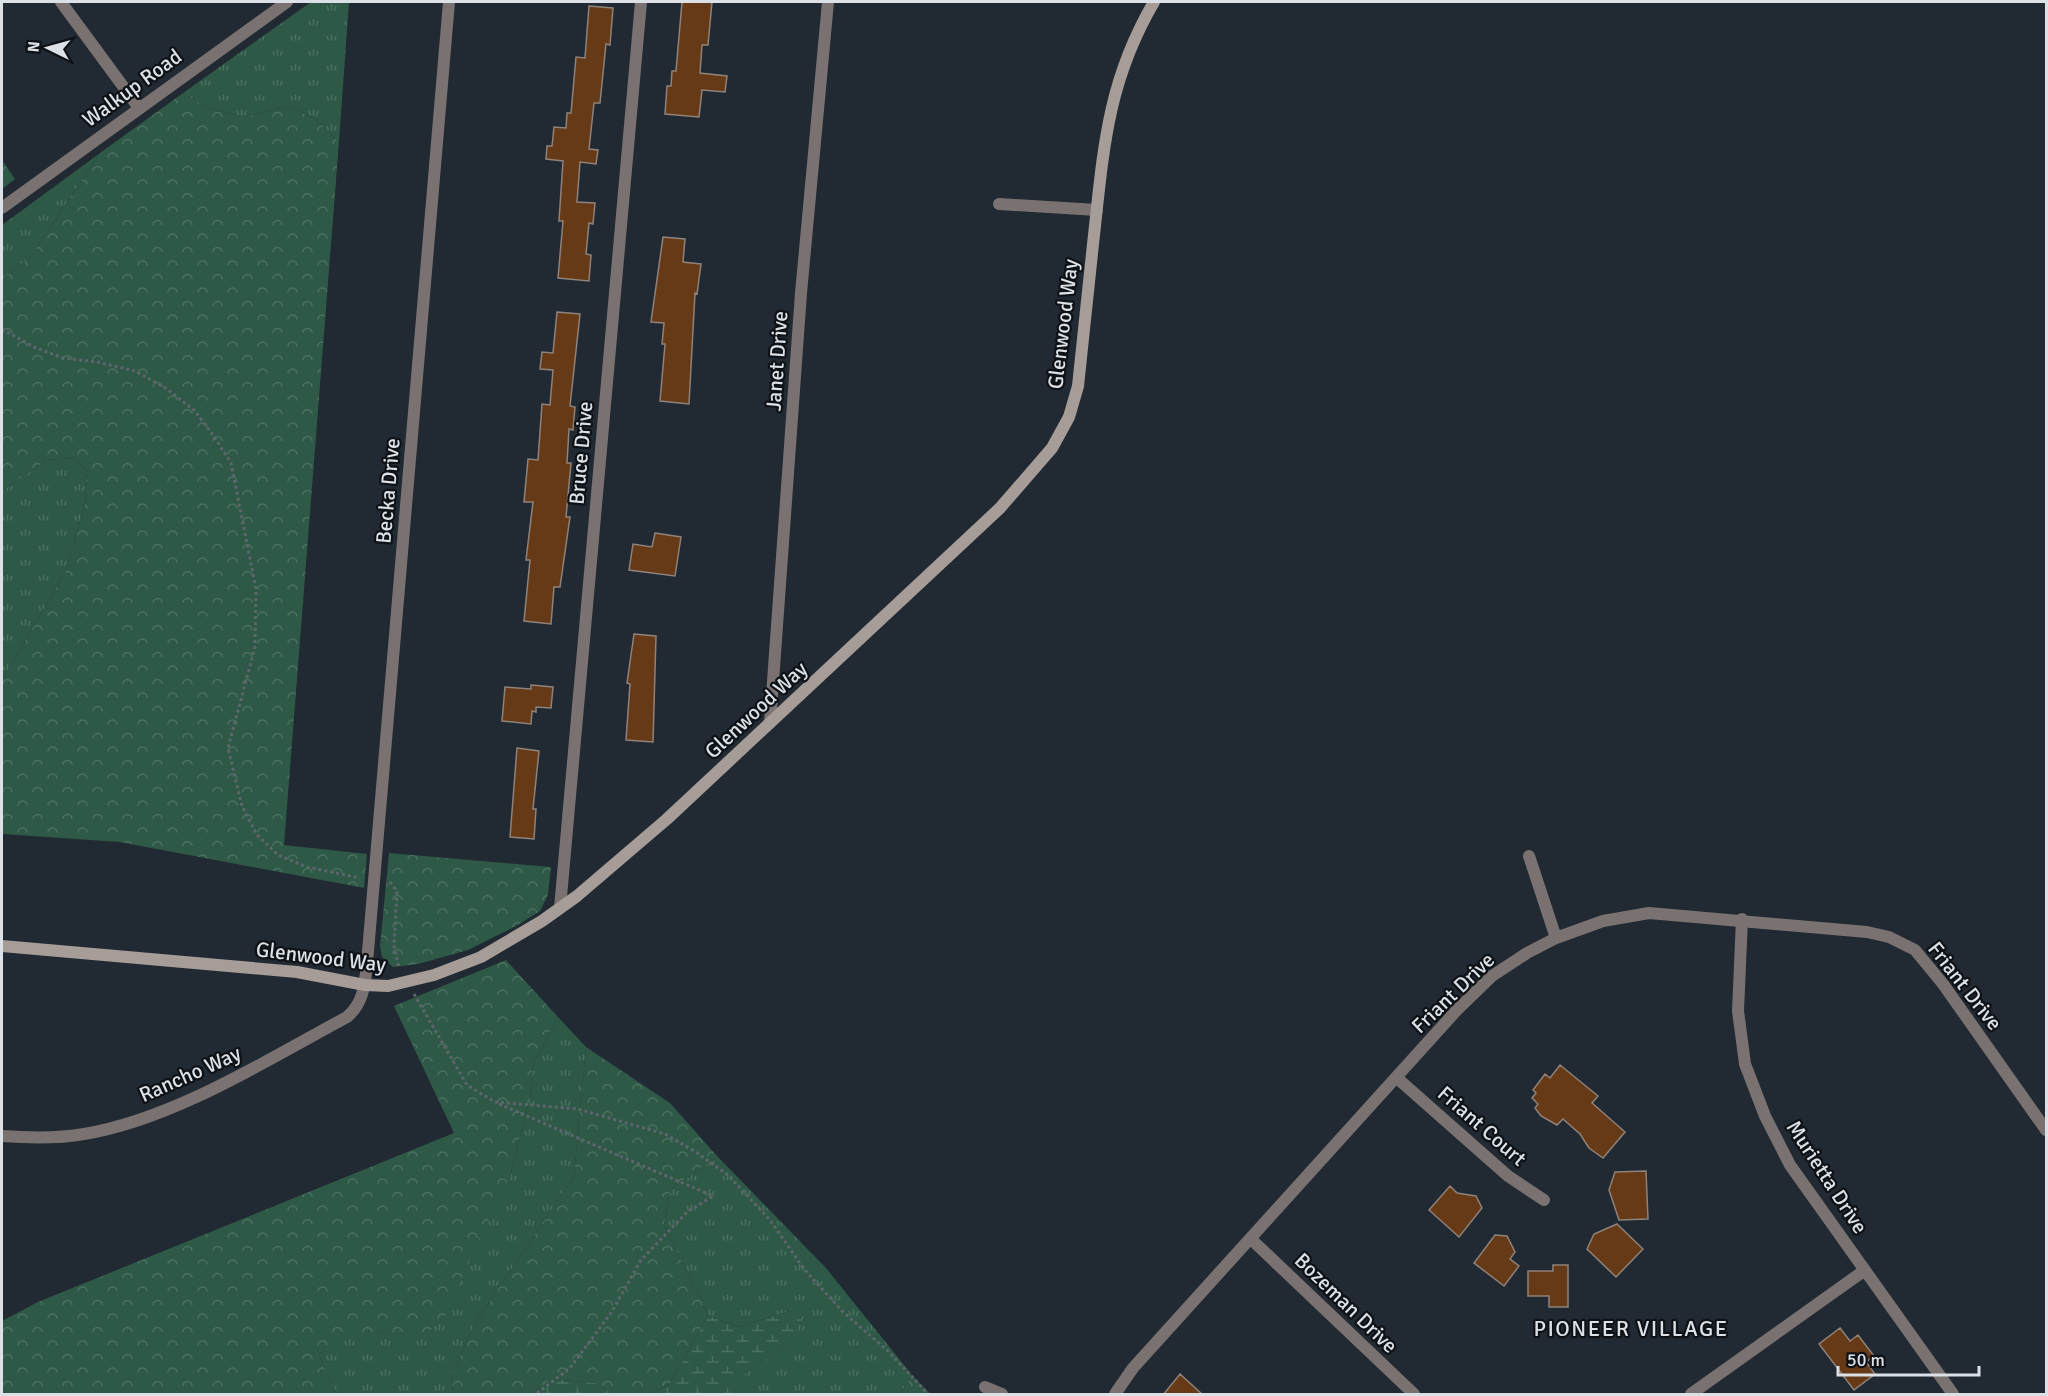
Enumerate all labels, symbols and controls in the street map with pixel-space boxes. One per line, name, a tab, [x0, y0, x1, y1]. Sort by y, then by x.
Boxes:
north arrow	[18, 18, 78, 78]
text: N	[24, 40, 45, 53]
street label: Walkup Road	[77, 43, 187, 133]
street label: Glenwood Way	[1042, 257, 1084, 391]
street label: Janet Drive	[761, 310, 793, 412]
street label: Bruce Drive	[564, 400, 598, 506]
street label: Becka Drive	[370, 437, 406, 545]
street label: Glenwood Way	[699, 656, 813, 764]
street label: Glenwood Way	[254, 936, 388, 978]
street label: Friant Drive	[1922, 937, 2008, 1035]
street label: Friant Drive	[1406, 947, 1500, 1039]
street label: Rancho Way	[135, 1040, 245, 1108]
street label: Friant Court	[1432, 1081, 1532, 1171]
street label: Murietta Drive	[1781, 1116, 1873, 1238]
street label: Bozeman Drive	[1289, 1247, 1403, 1359]
district label: PIONEER VILLAGE	[1533, 1315, 1729, 1342]
scale bar	[1838, 1339, 1979, 1377]
text: 50 m	[1847, 1349, 1885, 1371]

